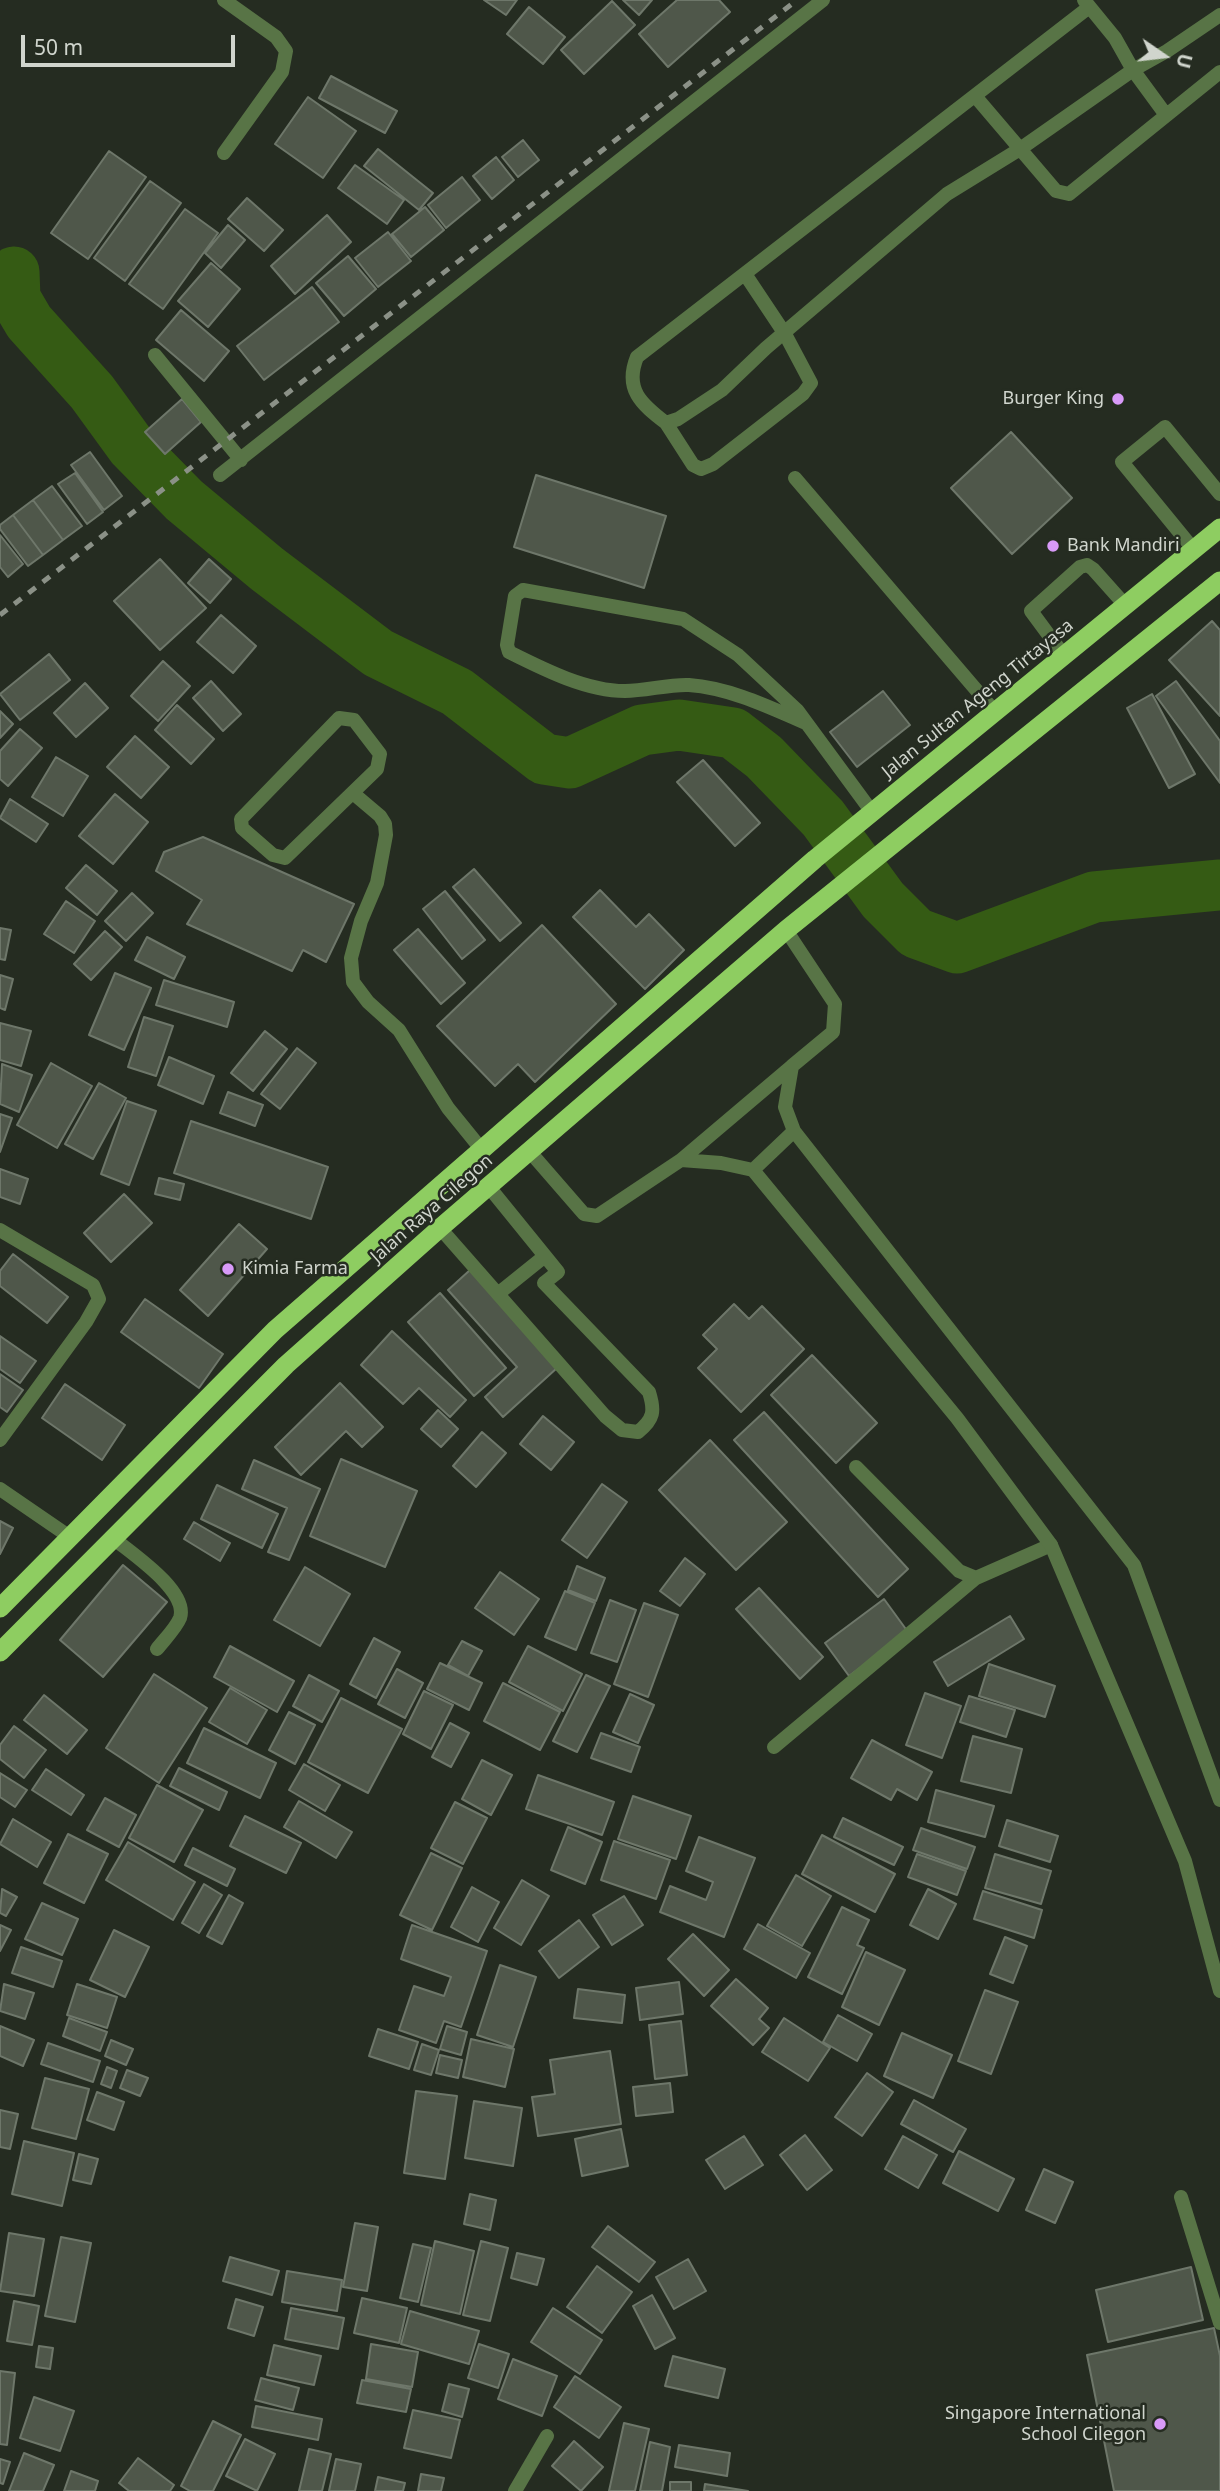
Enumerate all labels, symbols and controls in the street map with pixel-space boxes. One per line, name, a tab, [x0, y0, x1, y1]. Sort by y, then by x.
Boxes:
scale bar	[24, 21, 238, 65]
north arrow	[1129, 21, 1199, 91]
text: 50 m	[34, 33, 83, 61]
text: U	[1170, 51, 1199, 71]
place label: Burger King	[1003, 388, 1104, 410]
marker: Burger King	[1110, 391, 1126, 407]
place label: Bank Mandiri	[1067, 535, 1180, 557]
marker: Bank Mandiri	[1045, 538, 1061, 554]
street label: Jalan Sultan Ageng Tirtayasa	[878, 615, 1078, 783]
street label: Jalan Raya Cilegon	[367, 1150, 497, 1268]
place label: Kimia Farma	[242, 1258, 348, 1280]
marker: Kimia Farma	[220, 1261, 236, 1277]
place label: Singapore International School Cilegon	[945, 2403, 1146, 2446]
marker: Singapore International School Cilegon	[1152, 2416, 1168, 2432]

